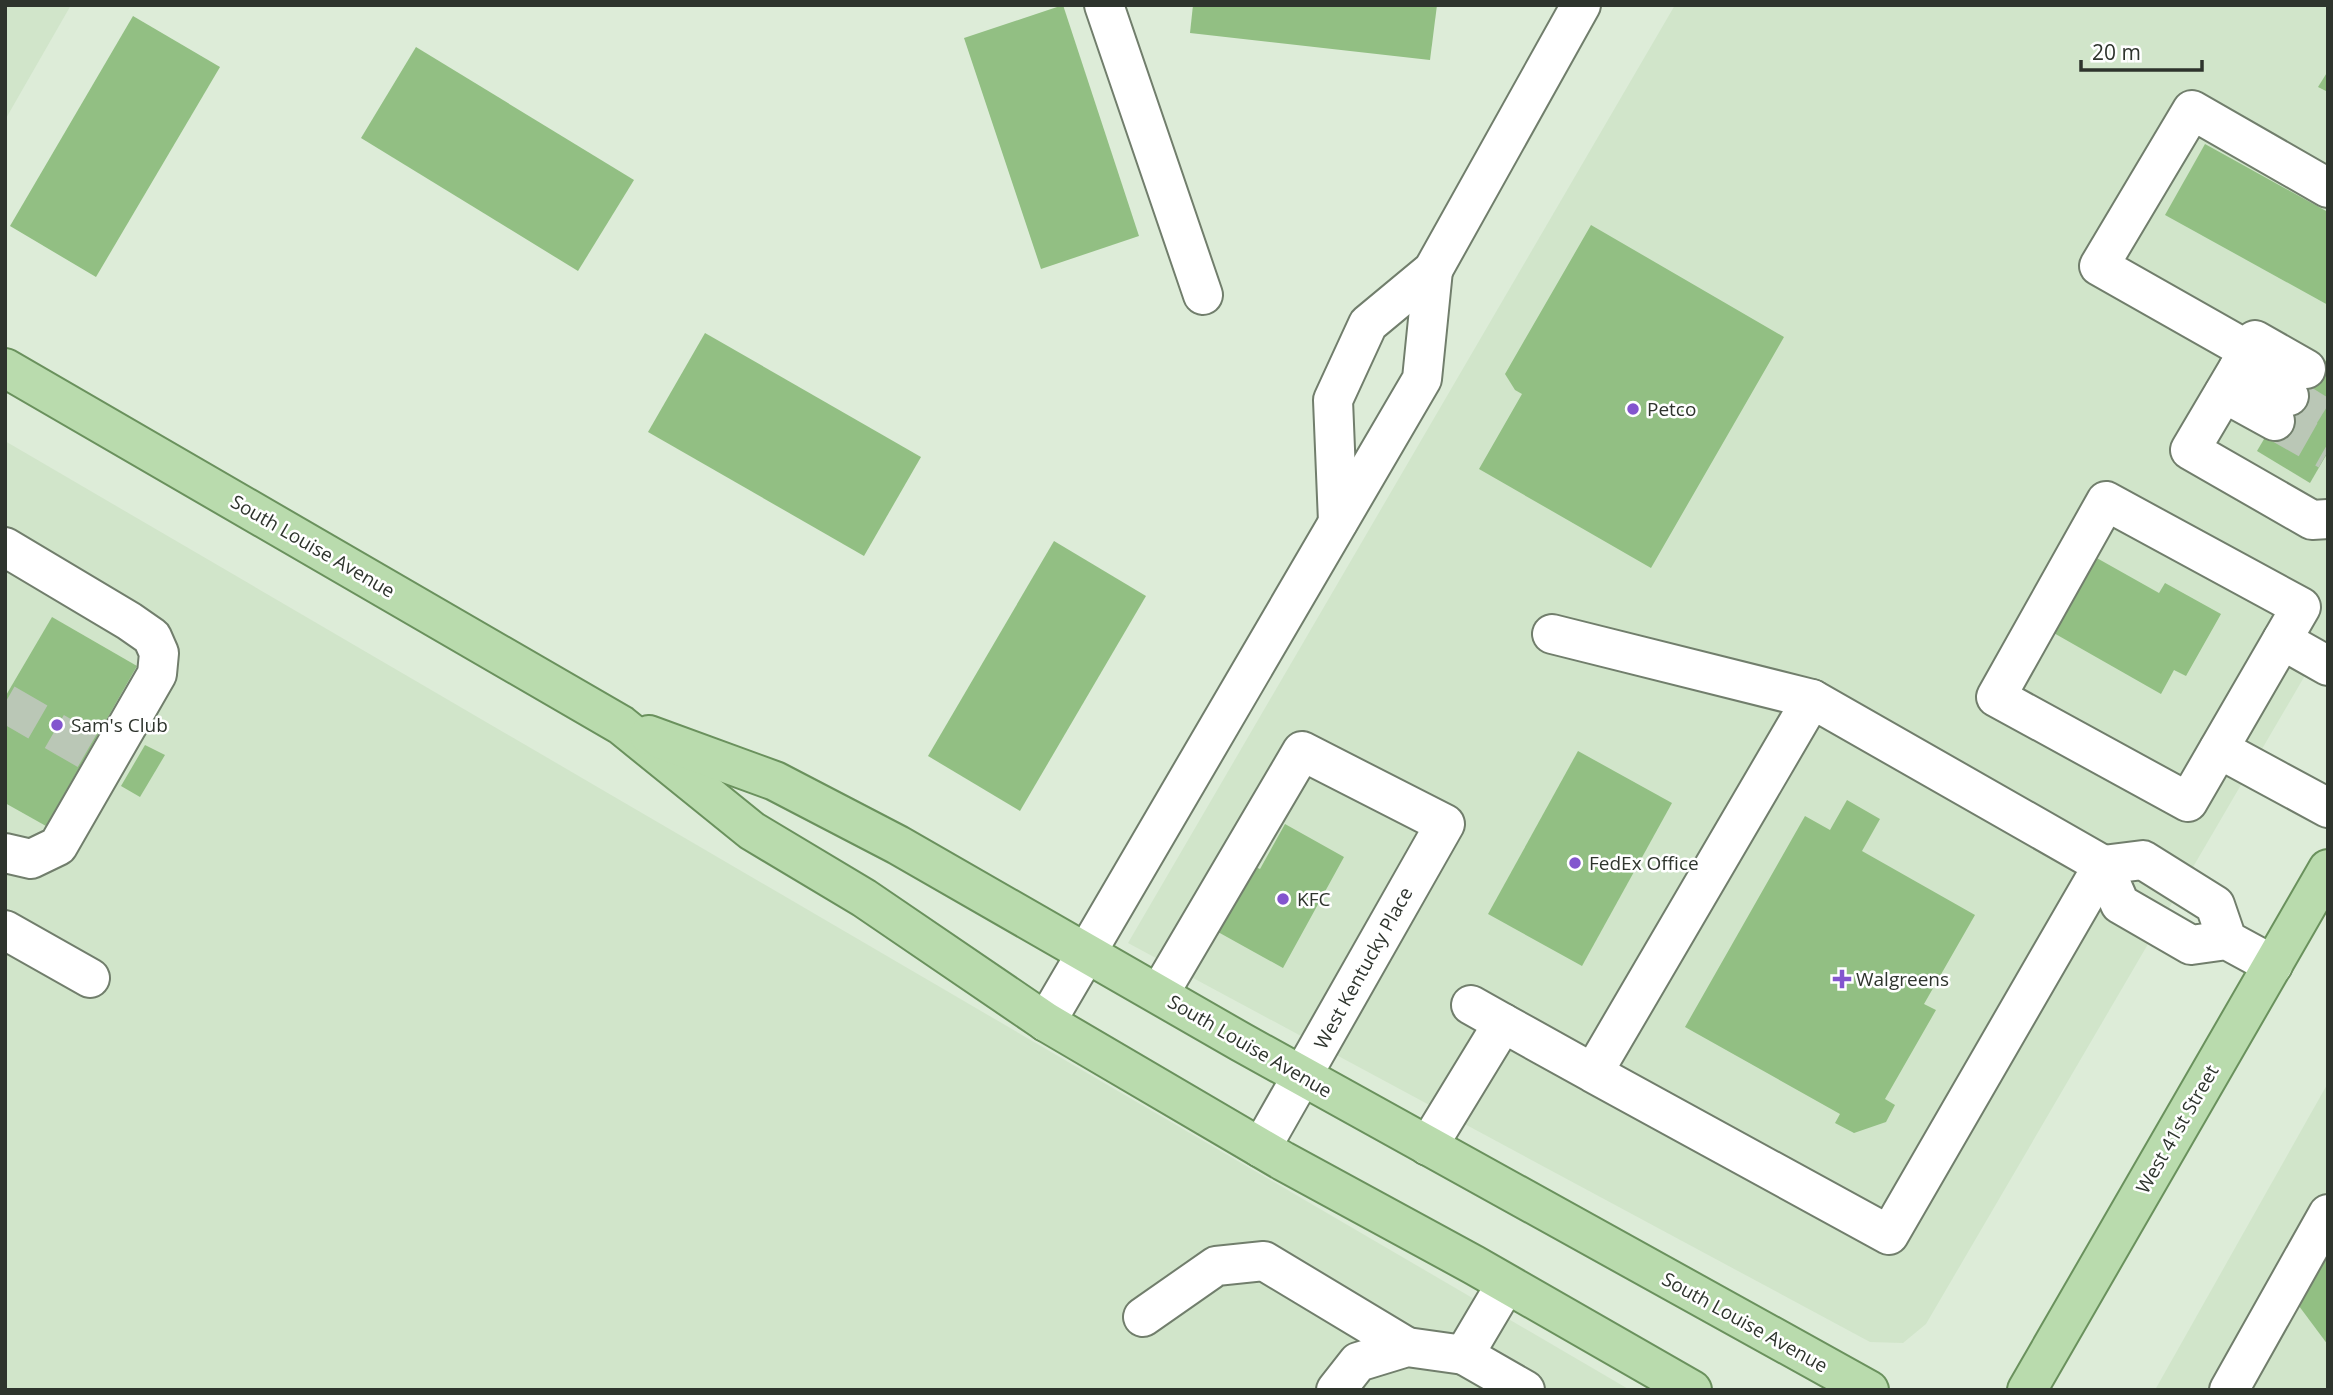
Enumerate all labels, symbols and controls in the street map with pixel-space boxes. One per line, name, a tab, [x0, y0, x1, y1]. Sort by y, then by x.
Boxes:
scale bar	[2081, 28, 2202, 72]
text: 20 m	[2092, 38, 2141, 66]
place label: Petco	[1647, 396, 1696, 422]
marker: Petco	[1625, 401, 1641, 417]
street label: South Louise Avenue	[226, 488, 400, 604]
place label: Sam's Club	[71, 712, 168, 738]
marker: Sam's Club	[49, 717, 65, 733]
place label: FedEx Office	[1589, 850, 1699, 876]
marker: FedEx Office	[1567, 855, 1583, 871]
street label: West Kentucky Place	[1308, 882, 1418, 1054]
place label: KFC	[1297, 886, 1330, 912]
marker: KFC	[1275, 891, 1291, 907]
place label: Walgreens	[1856, 966, 1949, 992]
marker: Walgreens	[1834, 971, 1850, 987]
street label: South Louise Avenue	[1163, 988, 1337, 1104]
street label: West 41st Street	[2130, 1060, 2225, 1198]
street label: South Louise Avenue	[1658, 1266, 1832, 1378]

